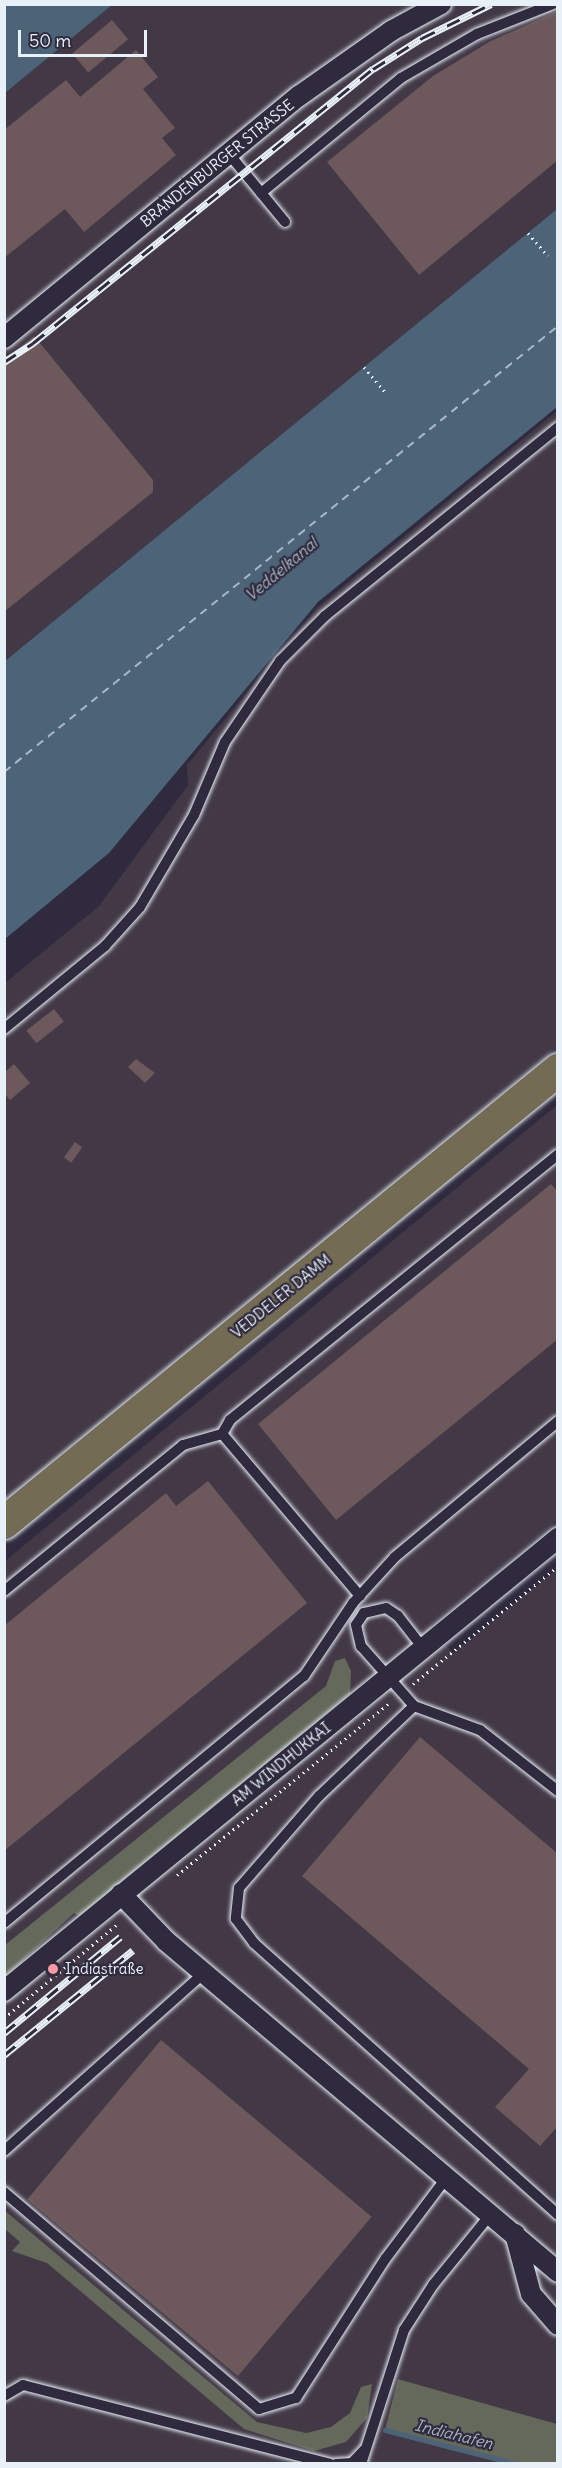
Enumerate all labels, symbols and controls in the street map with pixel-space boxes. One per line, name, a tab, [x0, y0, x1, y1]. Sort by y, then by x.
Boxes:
scale bar	[21, 18, 150, 56]
text: 50 m	[29, 29, 71, 52]
street label: BRANDENBURGER STRASSE	[137, 95, 297, 231]
water label: Veddelkanal	[241, 533, 321, 605]
street label: VEDDELER DAMM	[228, 1250, 334, 1342]
street label: AM WINDHUKKAI	[228, 1719, 334, 1809]
place label: Indiastraße	[65, 1960, 144, 1978]
marker: Indiastraße	[46, 1962, 60, 1976]
water label: Indiahafen	[413, 2415, 495, 2453]

